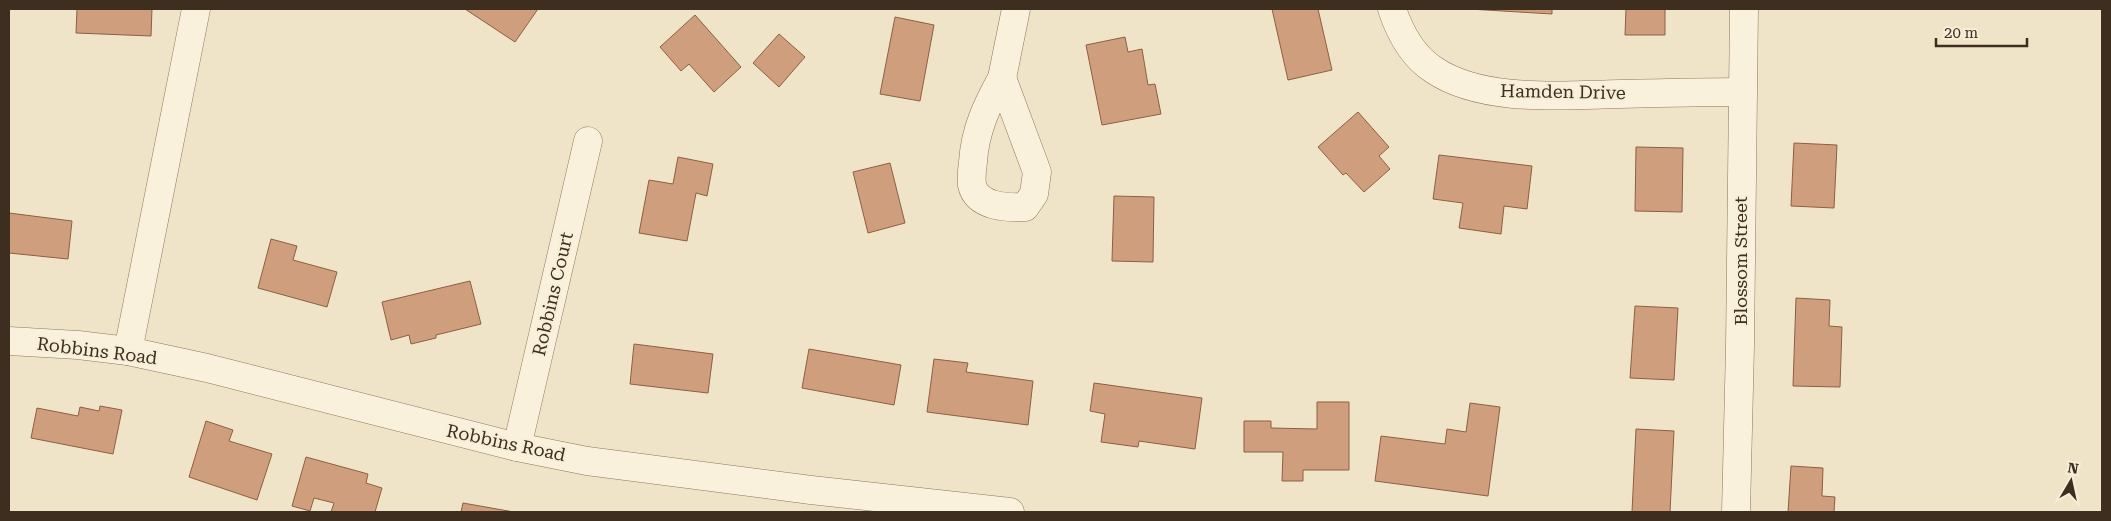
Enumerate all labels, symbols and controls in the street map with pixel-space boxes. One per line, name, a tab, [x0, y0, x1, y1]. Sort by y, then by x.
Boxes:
scale bar	[1936, 15, 2027, 47]
text: 20 m	[1944, 24, 1979, 42]
street label: Hamden Drive	[1500, 80, 1626, 103]
street label: Blossom Street	[1730, 196, 1751, 326]
street label: Robbins Court	[528, 230, 577, 358]
street label: Robbins Road	[36, 333, 159, 368]
street label: Robbins Road	[445, 420, 568, 465]
north arrow	[2046, 456, 2096, 506]
text: N	[2066, 459, 2080, 477]

